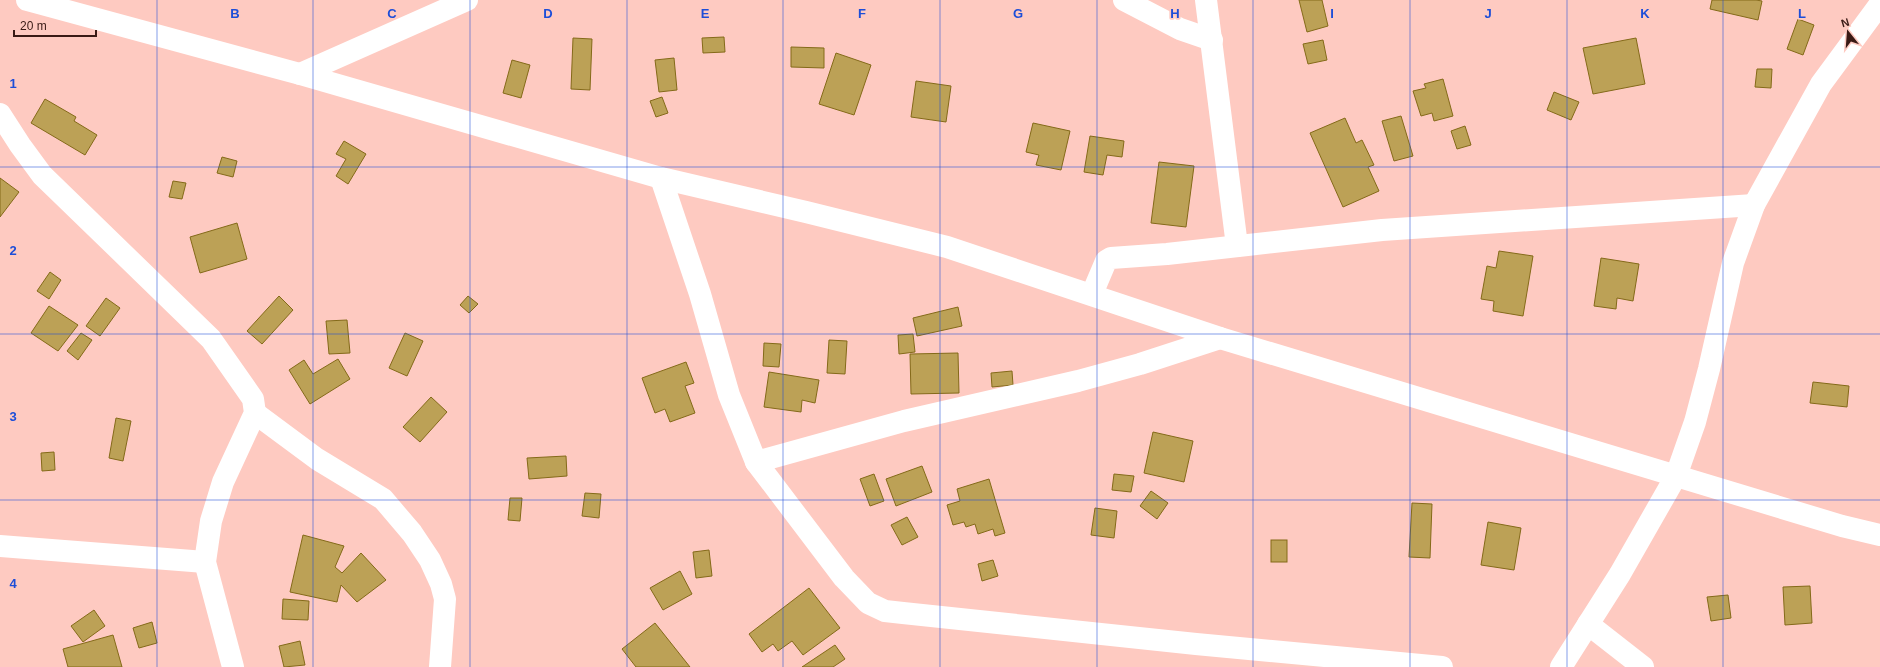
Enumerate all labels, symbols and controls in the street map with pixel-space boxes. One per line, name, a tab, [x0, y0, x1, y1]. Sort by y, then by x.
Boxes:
text: B	[230, 6, 240, 21]
text: C	[387, 6, 397, 21]
text: D	[543, 6, 553, 21]
text: E	[701, 6, 710, 21]
text: F	[858, 6, 866, 21]
text: G	[1013, 6, 1023, 21]
text: H	[1170, 6, 1180, 21]
text: I	[1330, 6, 1334, 21]
text: J	[1484, 6, 1492, 21]
text: K	[1640, 6, 1650, 21]
text: L	[1798, 6, 1806, 21]
scale bar	[14, 12, 96, 38]
north arrow	[1828, 12, 1868, 52]
text: N	[1840, 16, 1851, 29]
text: 20 m	[20, 19, 47, 33]
text: 1	[9, 76, 17, 91]
text: 2	[9, 243, 17, 258]
text: 3	[9, 409, 17, 424]
text: 4	[9, 576, 17, 591]

